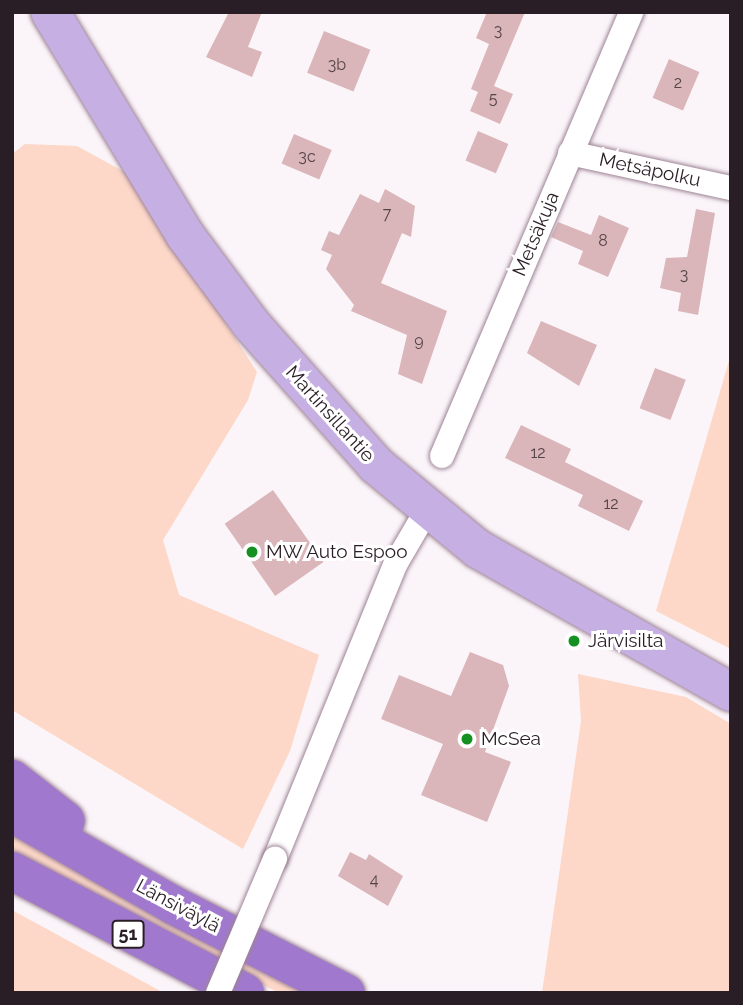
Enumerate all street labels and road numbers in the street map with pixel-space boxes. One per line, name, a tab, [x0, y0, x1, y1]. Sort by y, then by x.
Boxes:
street label: Metsäpolku	[597, 148, 703, 192]
street label: Metsäkuja	[508, 188, 564, 280]
street label: Martinsillantie	[281, 361, 379, 467]
street label: Länsiväylä	[132, 874, 224, 938]
road number: 51	[110, 919, 146, 948]

